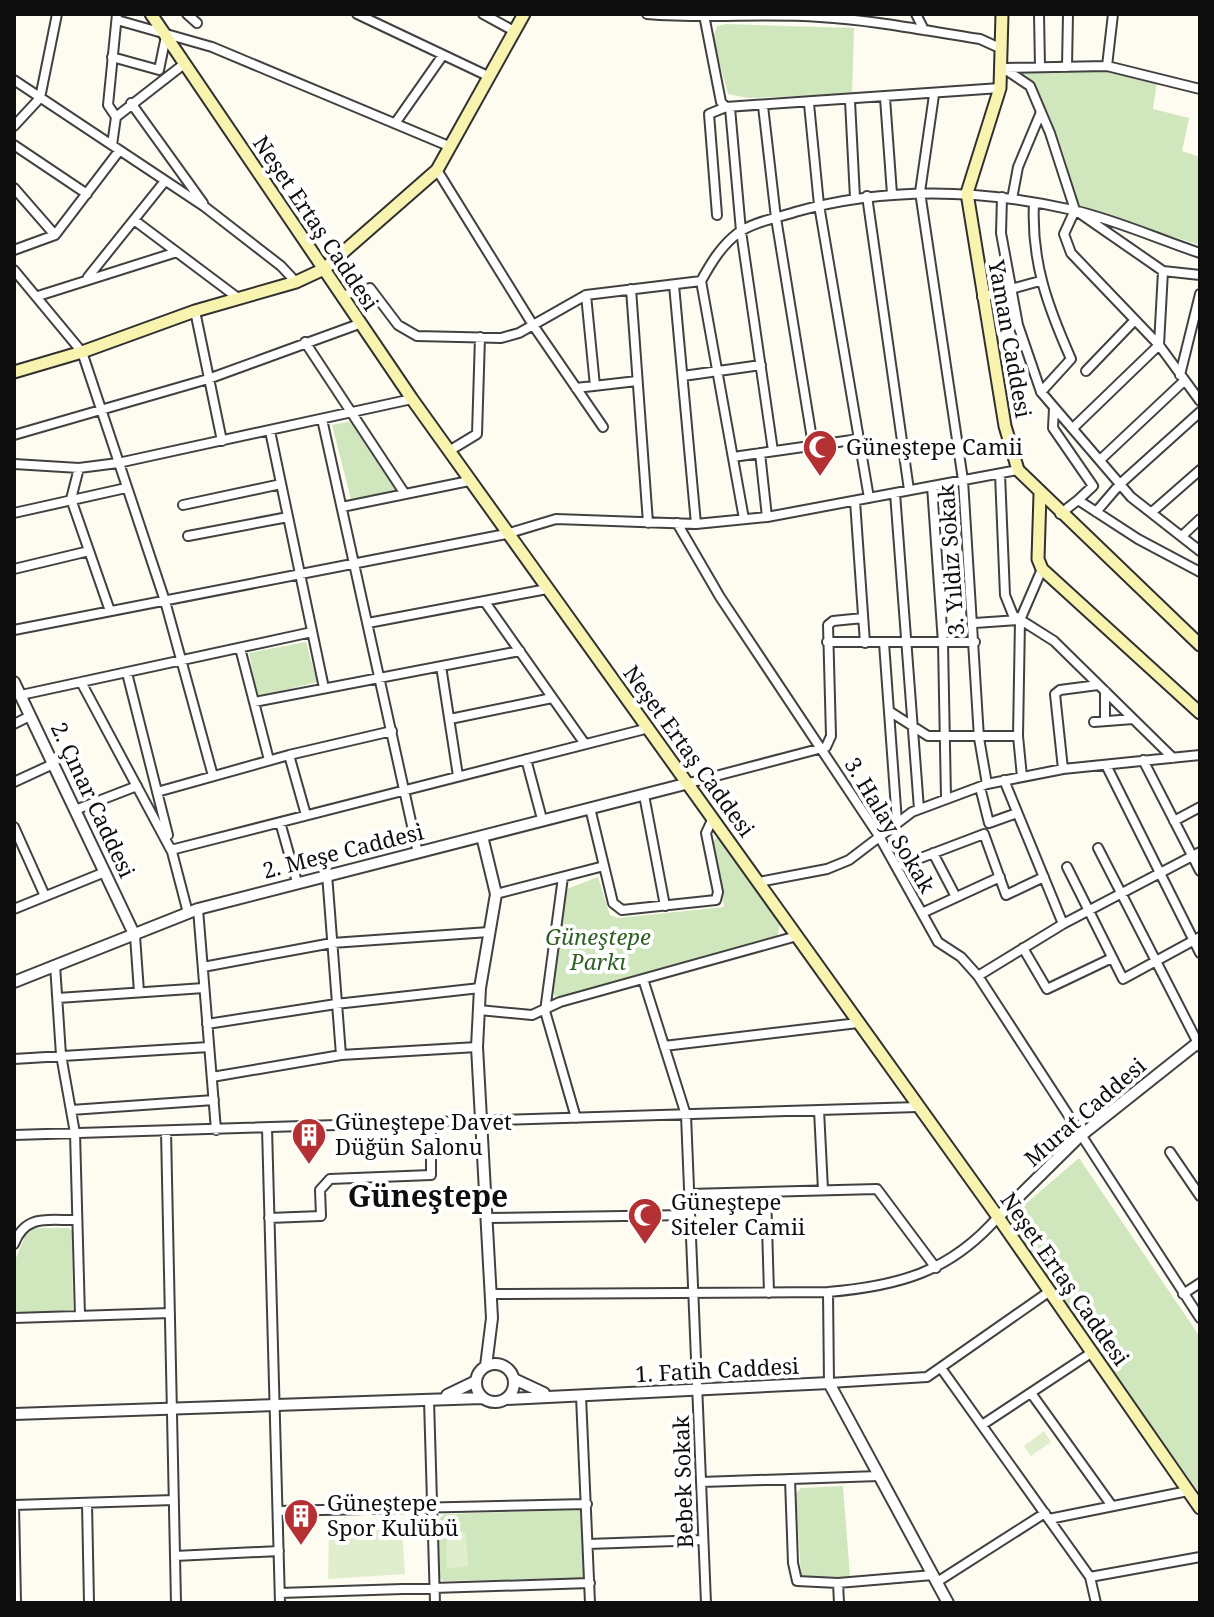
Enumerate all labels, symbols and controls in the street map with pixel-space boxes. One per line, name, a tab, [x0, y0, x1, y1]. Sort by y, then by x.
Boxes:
street label: Neşet Ertaş Caddesi	[247, 129, 387, 316]
street label: Yaman Caddesi	[982, 257, 1040, 420]
mosque icon: Güneştepe Camii	[801, 428, 839, 478]
place label: Güneştepe Camii	[846, 431, 1023, 461]
street label: 3. Yıldız Sokak	[930, 483, 970, 637]
street label: Neşet Ertaş Caddesi	[617, 659, 762, 842]
street label: 2. Çınar Caddesi	[45, 717, 143, 882]
street label: 3. Halay Sokak	[839, 751, 943, 898]
street label: 2. Meşe Caddesi	[259, 816, 426, 885]
park label: Güneştepe Parkı	[545, 921, 651, 976]
street label: Murat Caddesi	[1017, 1050, 1152, 1172]
place label: Güneştepe Davet Düğün Salonu	[335, 1106, 512, 1161]
building icon: Güneştepe Davet Düğün Salonu	[290, 1116, 328, 1166]
district label: Güneştepe	[348, 1175, 508, 1216]
place label: Güneştepe Siteler Camii	[671, 1186, 805, 1241]
street label: Neşet Ertaş Caddesi	[995, 1186, 1137, 1371]
mosque icon: Güneştepe Siteler Camii	[626, 1196, 664, 1246]
street label: 1. Fatih Caddesi	[634, 1350, 800, 1388]
street label: Bebek Sokak	[665, 1415, 699, 1549]
place label: Güneştepe Spor Kulübü	[327, 1487, 458, 1542]
building icon: Güneştepe Spor Kulübü	[282, 1497, 320, 1547]

